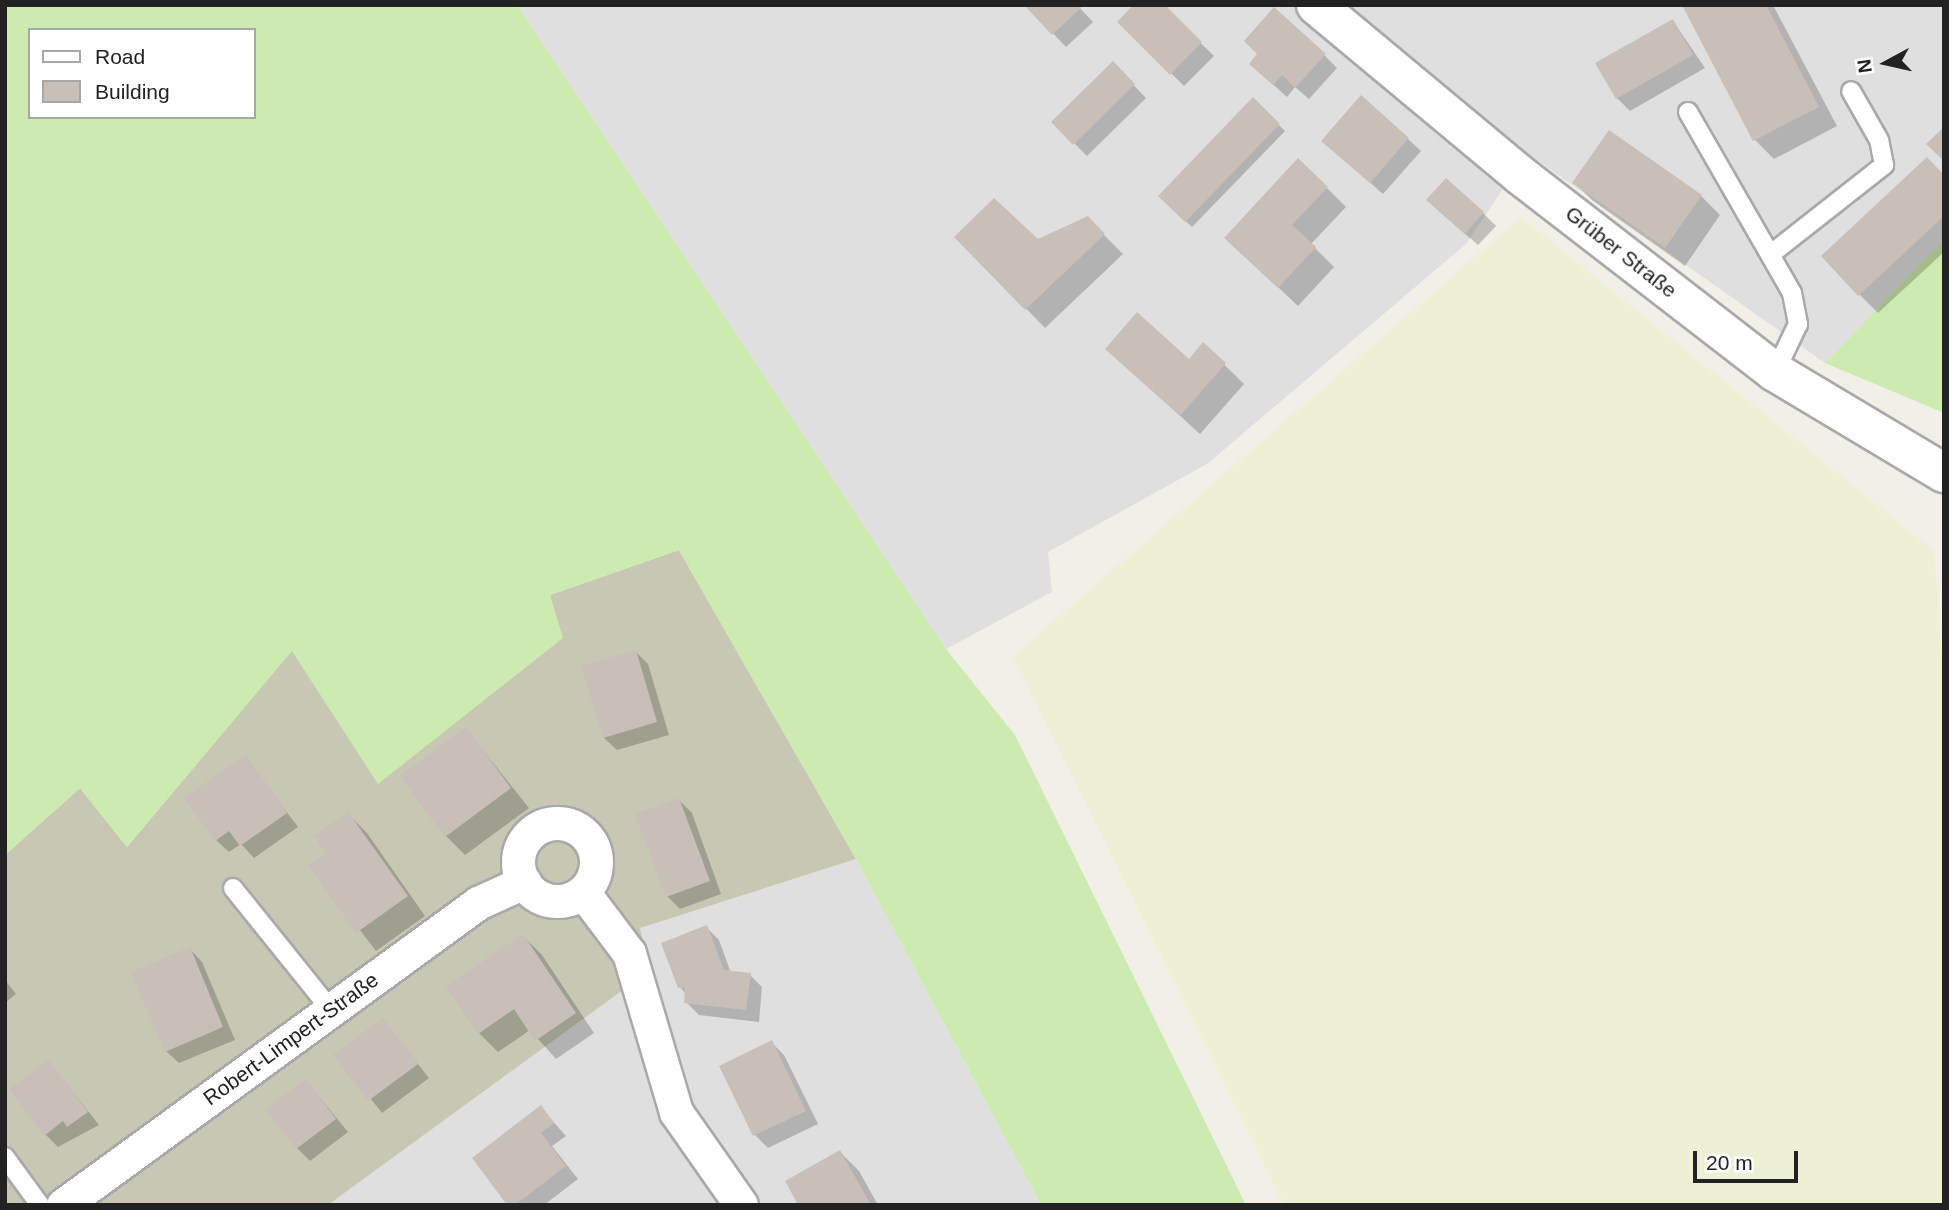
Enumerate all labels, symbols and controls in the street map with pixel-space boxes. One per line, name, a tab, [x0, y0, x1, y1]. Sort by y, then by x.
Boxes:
legend	[28, 28, 256, 119]
north arrow	[1851, 28, 1921, 98]
text: Road	[95, 45, 145, 68]
text: N	[1853, 58, 1876, 74]
text: Building	[95, 80, 170, 103]
street label: Grüber Straße	[1560, 201, 1682, 303]
street label: Robert-Limpert-Straße	[199, 967, 383, 1111]
scale bar	[1697, 1136, 1802, 1180]
text: 20 m	[1706, 1151, 1753, 1174]

